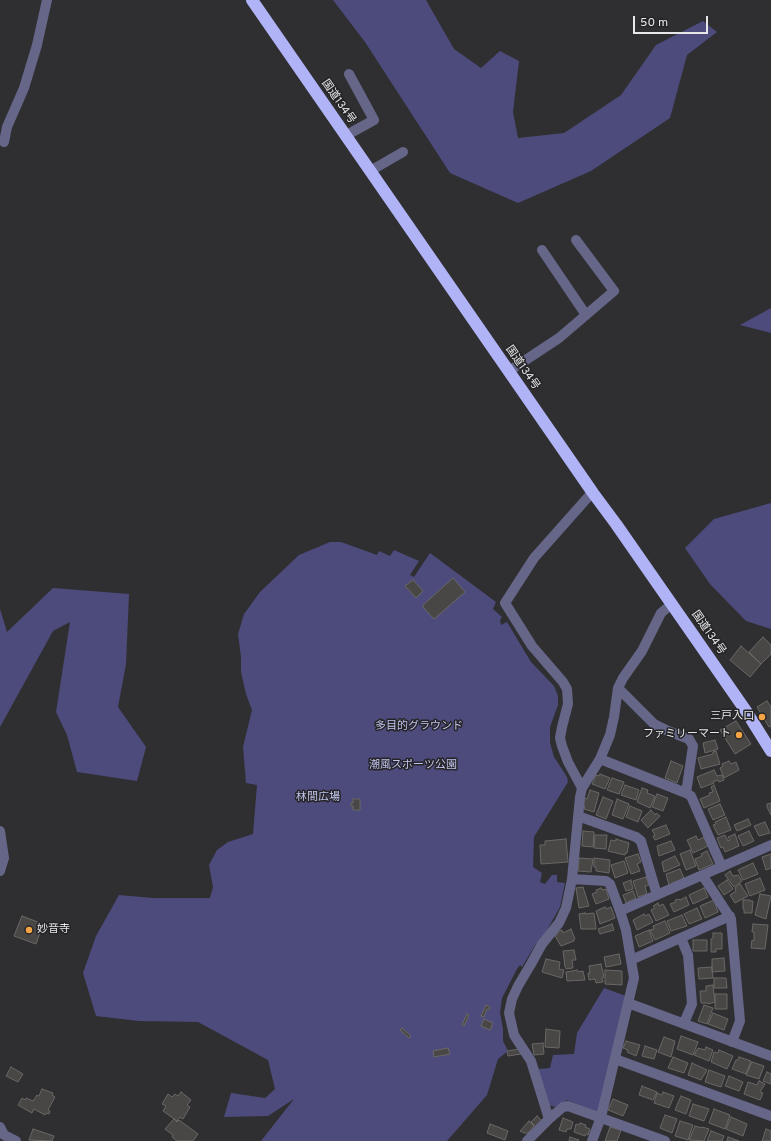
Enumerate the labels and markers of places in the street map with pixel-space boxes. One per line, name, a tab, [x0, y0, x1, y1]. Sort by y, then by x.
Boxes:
place label: 三戸入口	[710, 710, 754, 724]
marker: 三戸入口	[757, 712, 767, 722]
place label: ファミリーマート	[643, 728, 731, 742]
marker: ファミリーマート	[734, 730, 744, 740]
place label: 妙音寺	[37, 923, 70, 937]
marker: 妙音寺	[24, 925, 34, 935]

